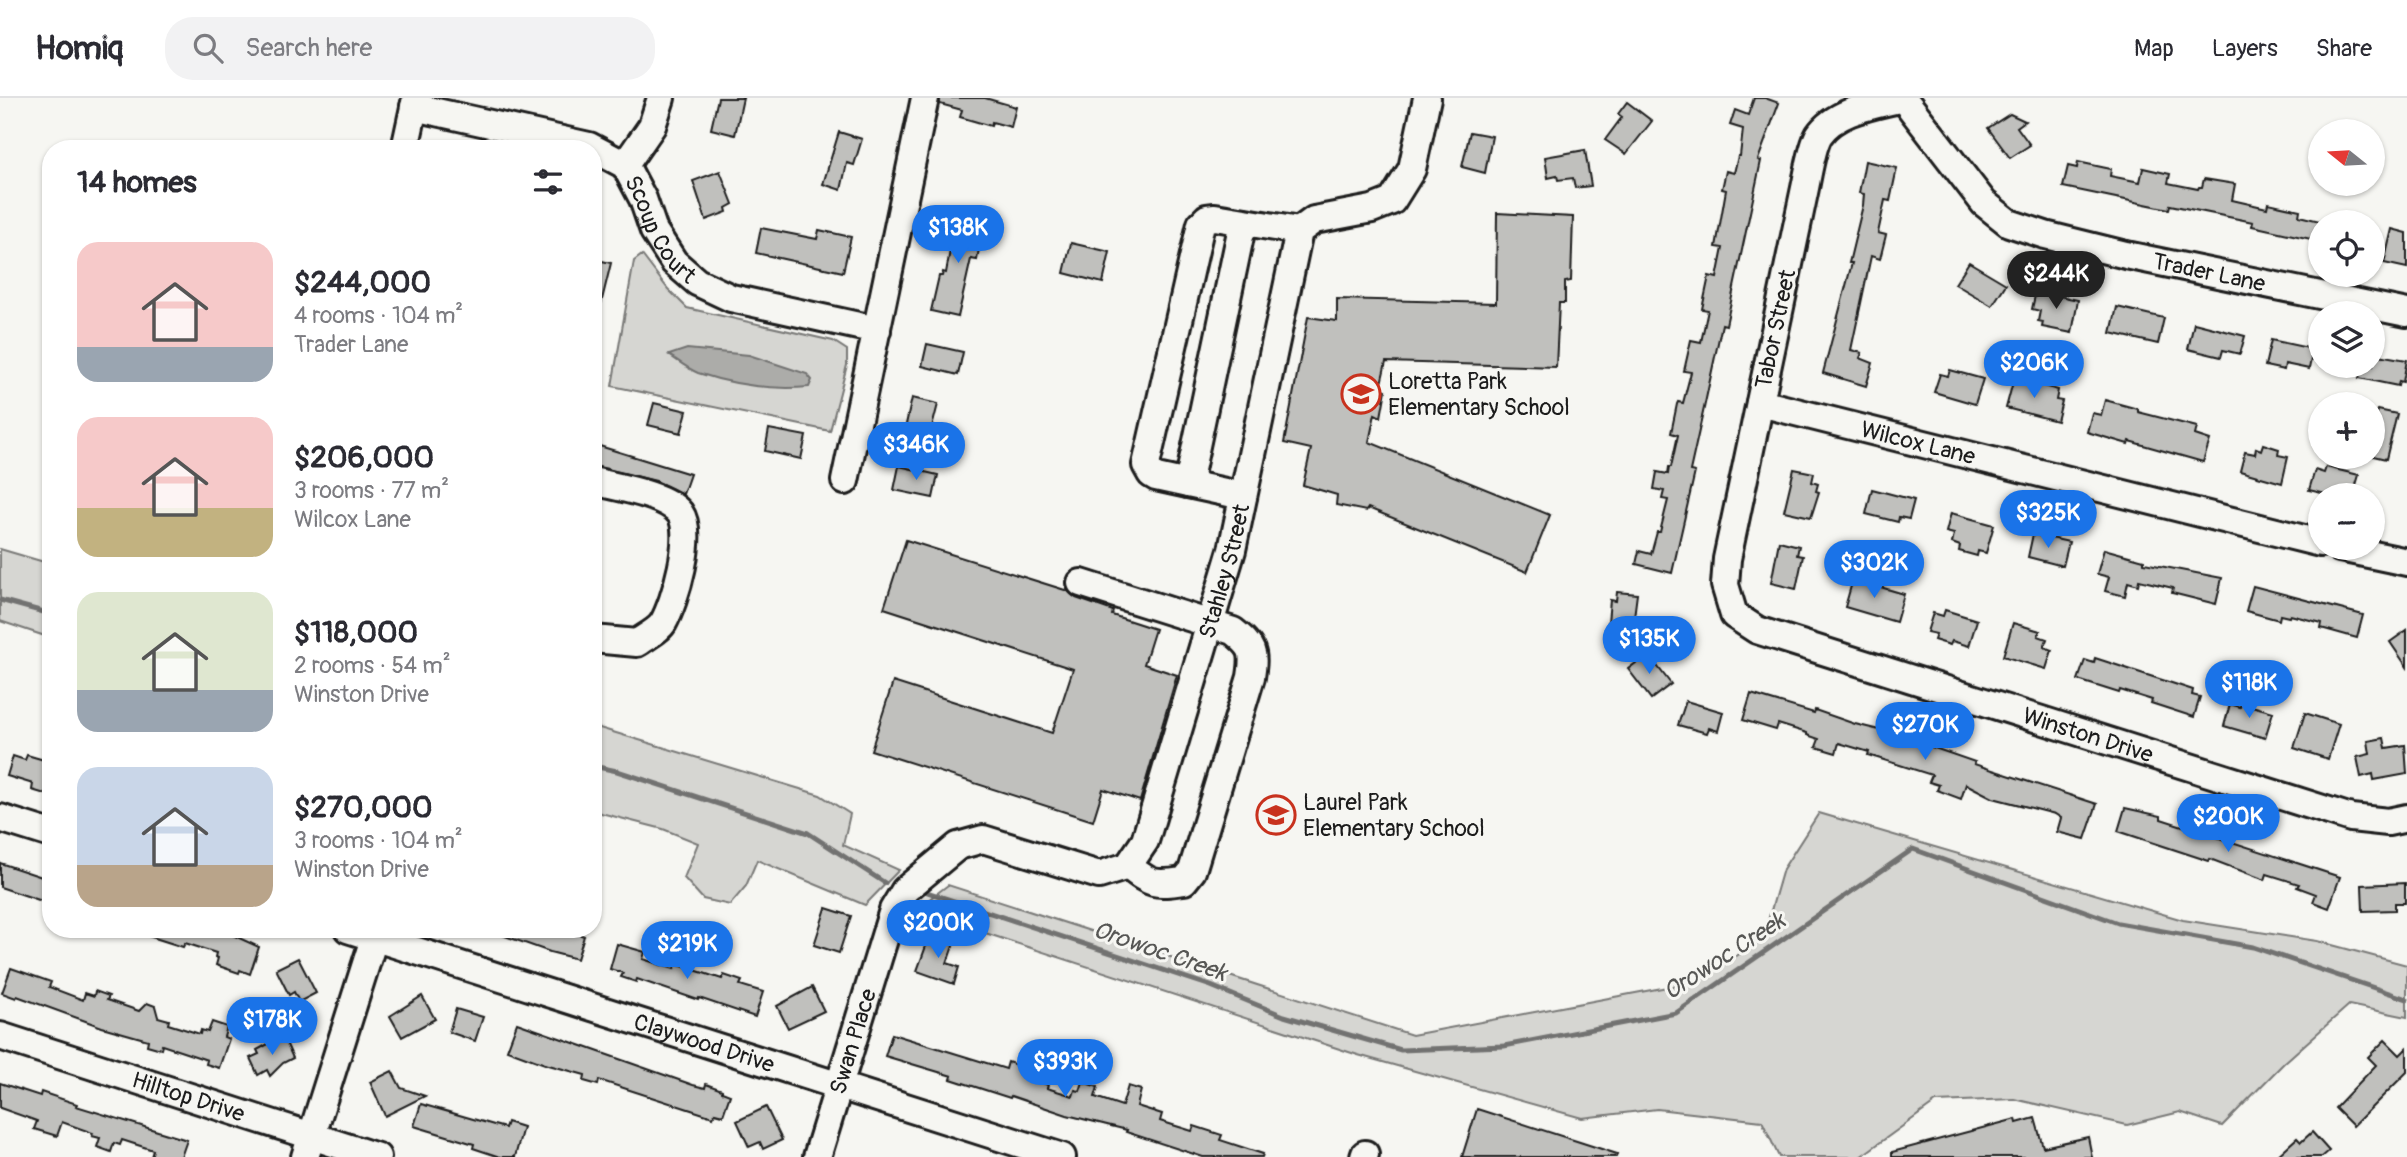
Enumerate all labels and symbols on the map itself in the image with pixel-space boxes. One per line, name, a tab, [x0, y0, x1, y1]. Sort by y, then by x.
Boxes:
north arrow	[2308, 119, 2385, 196]
street label: Scoup Court	[618, 171, 703, 290]
pin: $138K	[909, 206, 1007, 265]
street label: Trader Lane	[2150, 246, 2268, 299]
pin: $244K	[2007, 252, 2105, 311]
street label: Tabor Street	[1749, 266, 1802, 391]
pin: $206K	[1985, 341, 2083, 400]
place label: Loretta Park Elementary School	[1388, 367, 1570, 422]
school or university icon: Loretta Park Elementary School	[1340, 373, 1382, 415]
street label: Wilcox Lane	[1858, 415, 1979, 471]
pin: $346K	[867, 422, 965, 482]
pin: $325K	[1999, 490, 2097, 550]
street label: Stahley Street	[1192, 501, 1256, 642]
pin: $302K	[1825, 540, 1923, 600]
pin: $135K	[1600, 616, 1698, 676]
pin: $118K	[2200, 660, 2298, 720]
street label: Winston Drive	[2019, 701, 2157, 770]
pin: $270K	[1876, 702, 1974, 762]
place label: Laurel Park Elementary School	[1303, 788, 1485, 843]
school or university icon: Laurel Park Elementary School	[1255, 794, 1297, 836]
pin: $200K	[2179, 794, 2277, 854]
pin: $200K	[889, 900, 987, 960]
water label: Orowoc Creek	[1658, 905, 1792, 1006]
water label: Orowoc Creek	[1089, 915, 1232, 988]
pin: $219K	[638, 922, 736, 981]
street label: Swan Place	[823, 985, 883, 1098]
pin: $178K	[223, 998, 321, 1057]
street label: Claywood Drive	[630, 1007, 779, 1079]
pin: $393K	[1016, 1040, 1114, 1099]
street label: Hilltop Drive	[128, 1065, 249, 1129]

